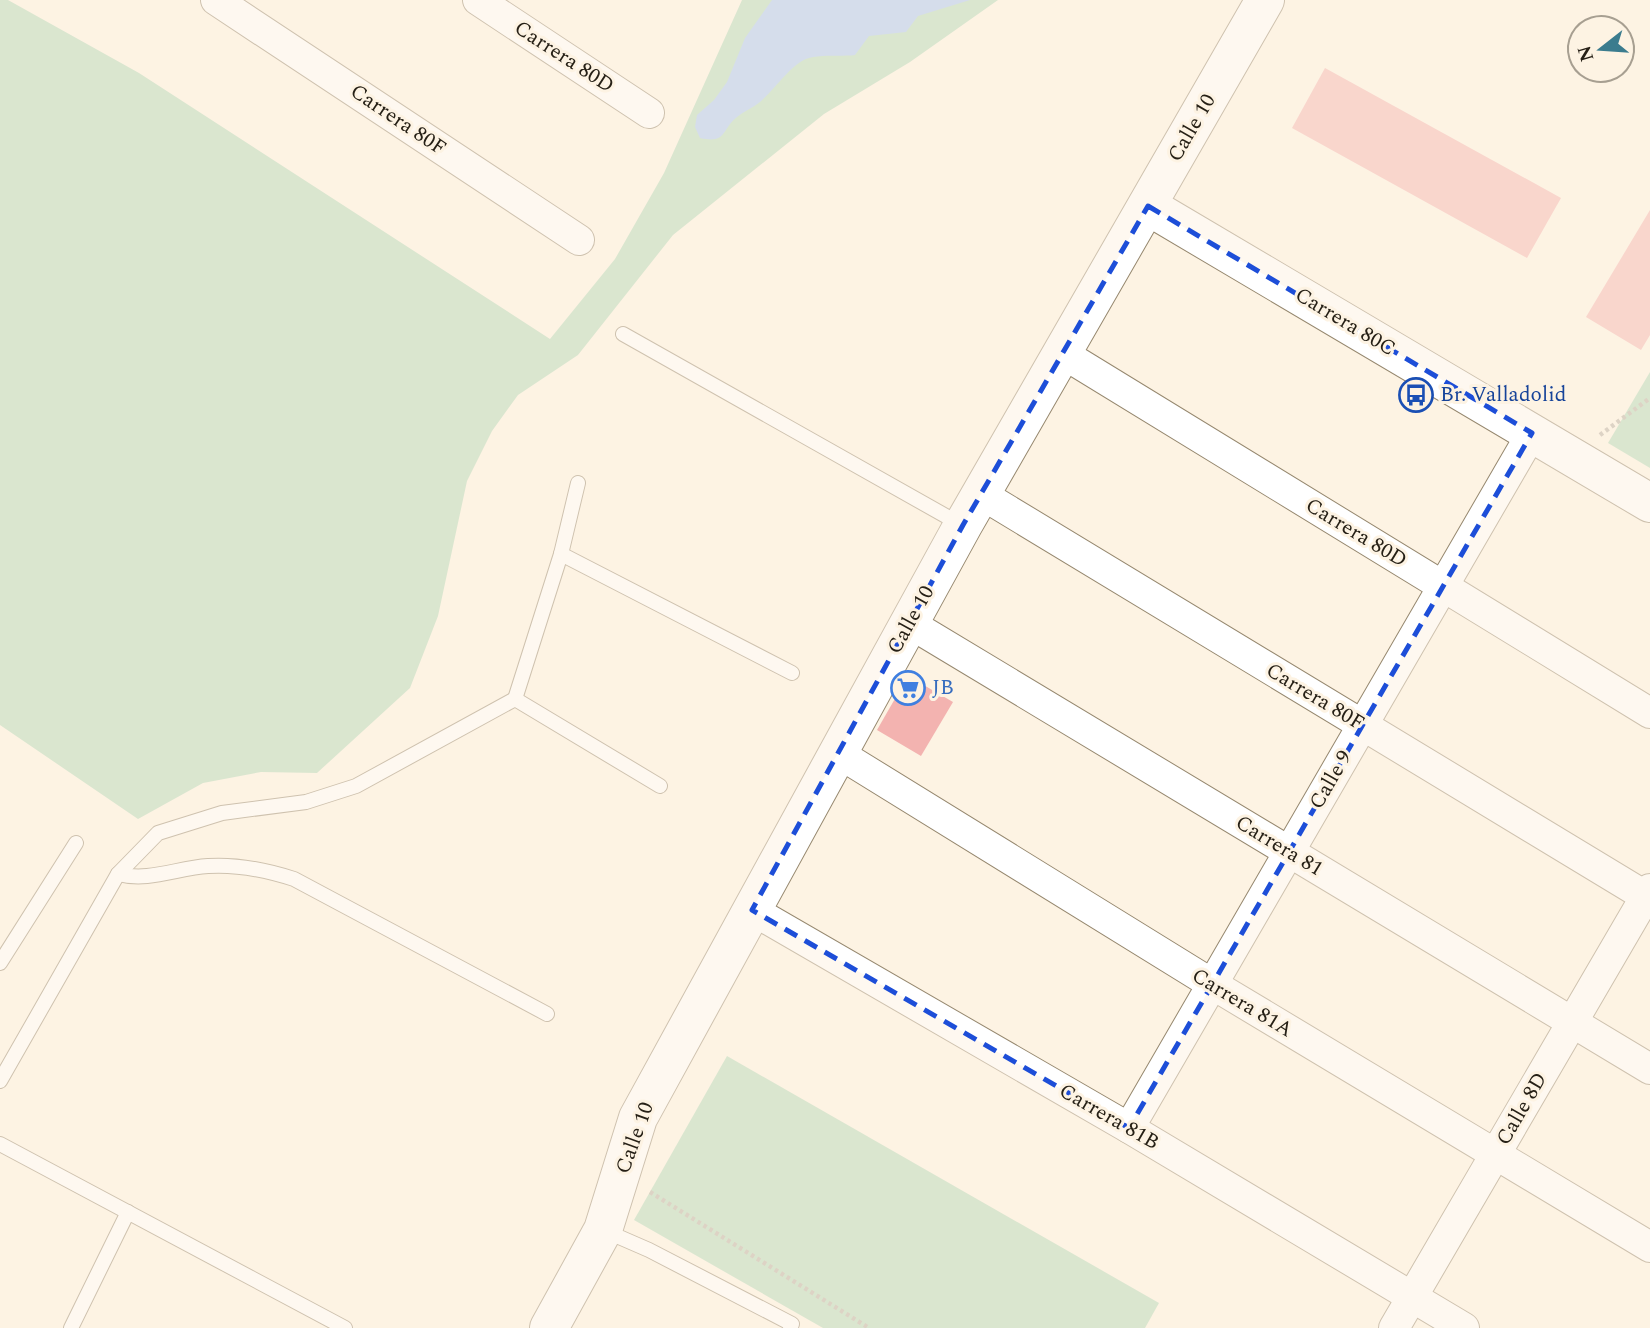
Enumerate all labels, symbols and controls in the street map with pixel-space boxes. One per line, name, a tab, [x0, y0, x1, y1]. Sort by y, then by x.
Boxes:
street label: Carrera 80D	[508, 13, 620, 101]
north arrow	[1566, 14, 1636, 84]
text: N	[1570, 42, 1602, 65]
street label: Carrera 80F	[343, 76, 453, 164]
street label: Calle 10	[1160, 88, 1224, 168]
street label: Carrera 80C	[1288, 279, 1402, 365]
bus stop icon: Br. Valladolid	[1397, 376, 1435, 414]
place label: Br. Valladolid	[1440, 379, 1566, 411]
street label: Carrera 80D	[1299, 490, 1413, 576]
street label: Calle 10	[879, 580, 943, 660]
street label: Carrera 80F	[1259, 655, 1371, 739]
supermarket icon: JB	[889, 669, 927, 707]
place label: JB	[932, 672, 954, 704]
street label: Calle 9	[1301, 744, 1361, 816]
street label: Carrera 81	[1229, 807, 1329, 885]
street label: Carrera 81A	[1185, 960, 1299, 1046]
street label: Calle 8D	[1488, 1066, 1556, 1152]
street label: Carrera 81B	[1053, 1075, 1165, 1159]
street label: Calle 10	[607, 1098, 663, 1178]

